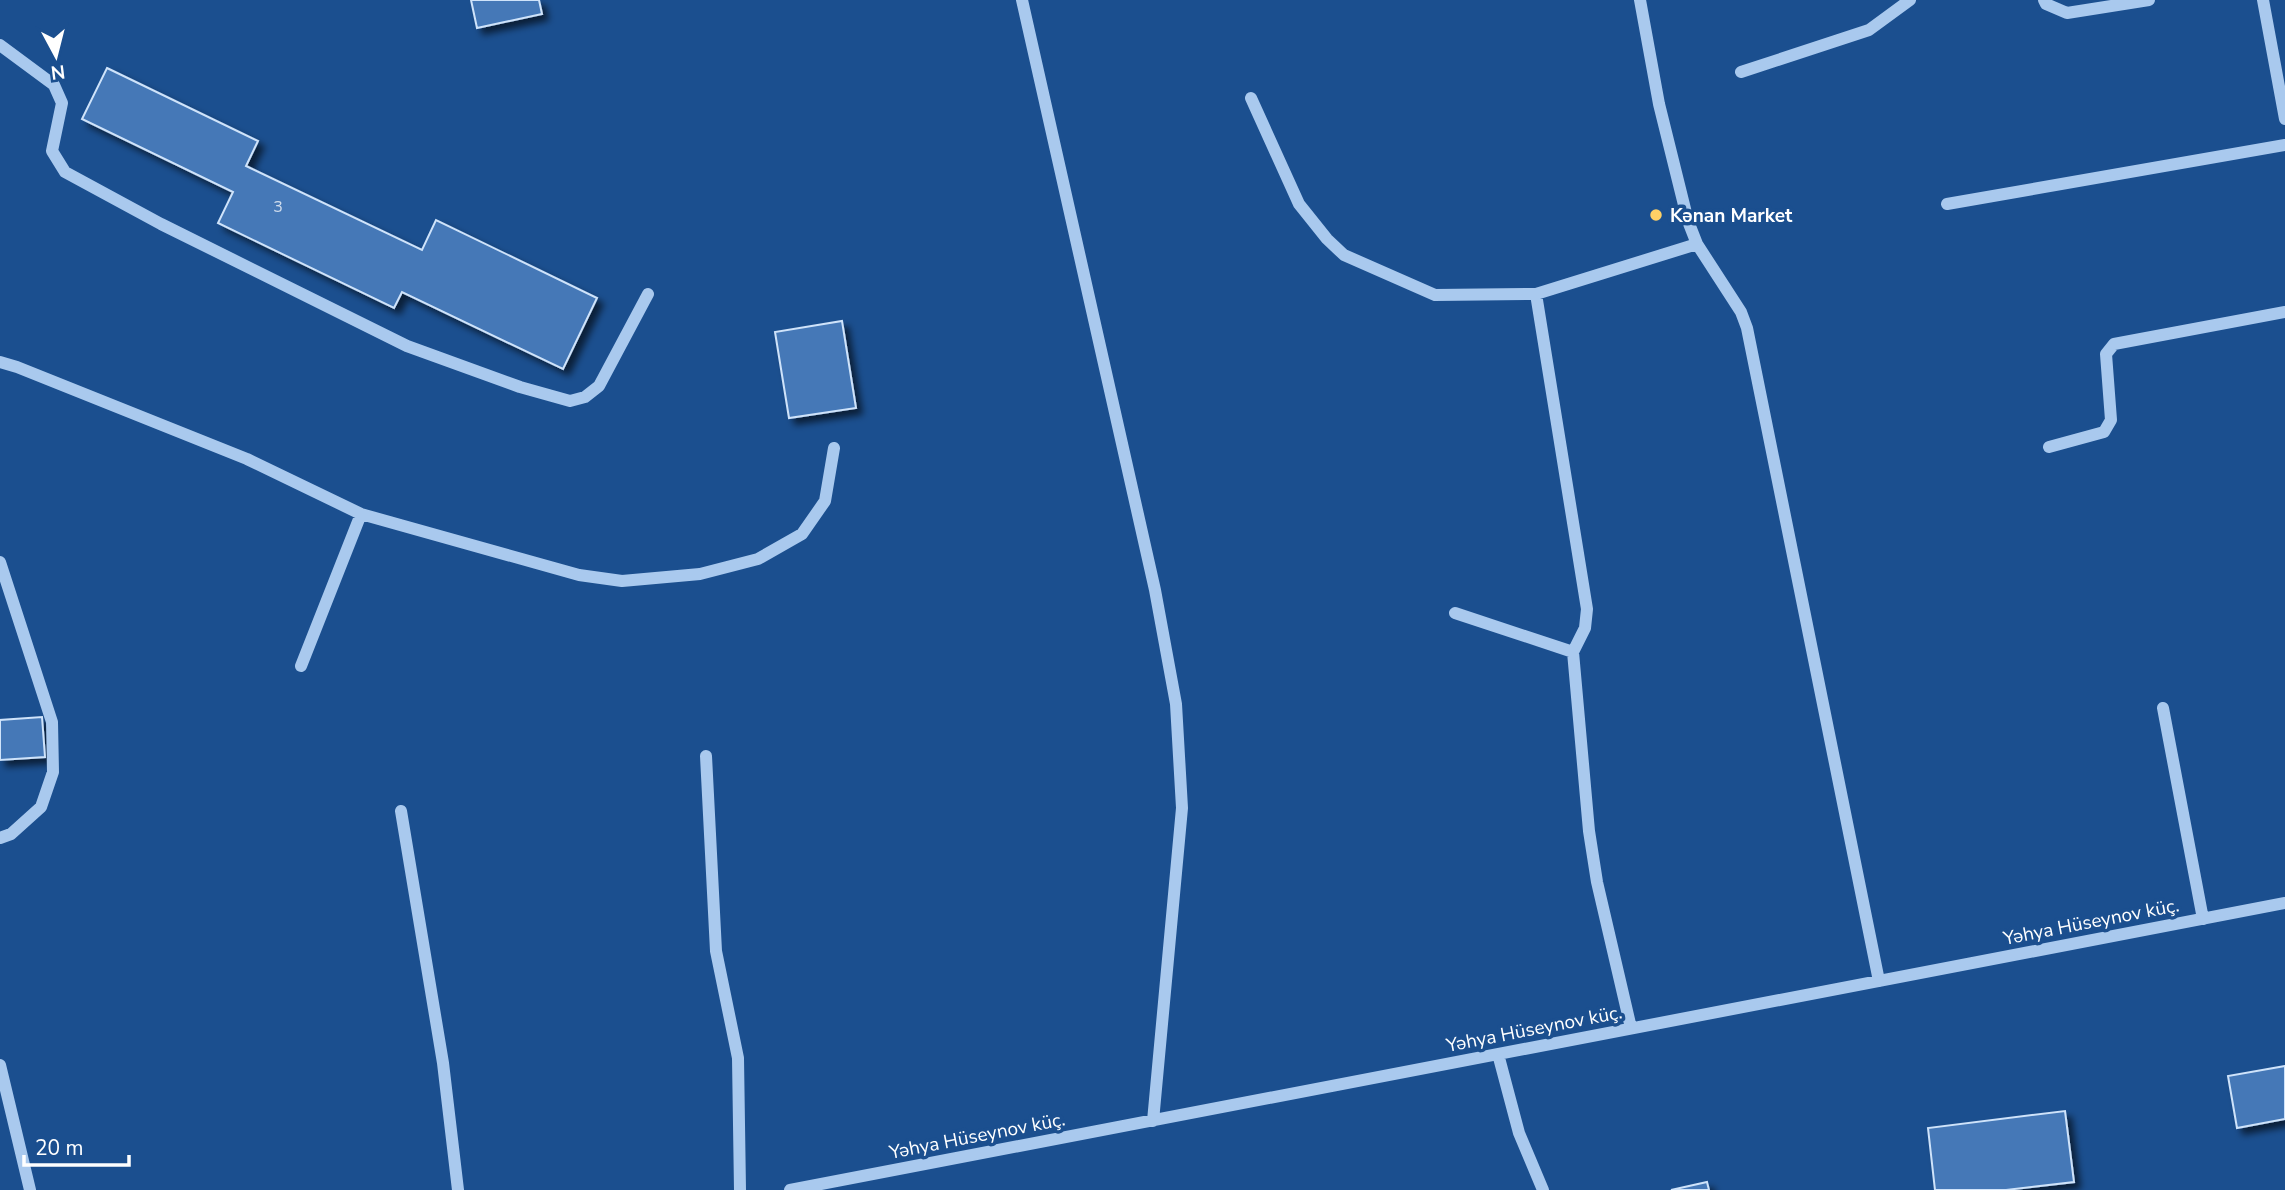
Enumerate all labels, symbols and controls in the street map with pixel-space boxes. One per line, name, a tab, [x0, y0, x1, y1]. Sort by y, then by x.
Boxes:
north arrow	[21, 21, 91, 91]
text: N	[49, 58, 67, 86]
house number: 3	[273, 196, 283, 218]
place label: Kənan Market	[1670, 203, 1793, 229]
marker: Kənan Market	[1648, 207, 1664, 223]
street label: Yəhya Hüseynov küç.	[2000, 892, 2181, 952]
street label: Yəhya Hüseynov küç.	[1443, 999, 1624, 1059]
street label: Yəhya Hüseynov küç.	[886, 1106, 1067, 1166]
scale bar	[24, 1124, 130, 1168]
text: 20 m	[35, 1134, 84, 1162]

